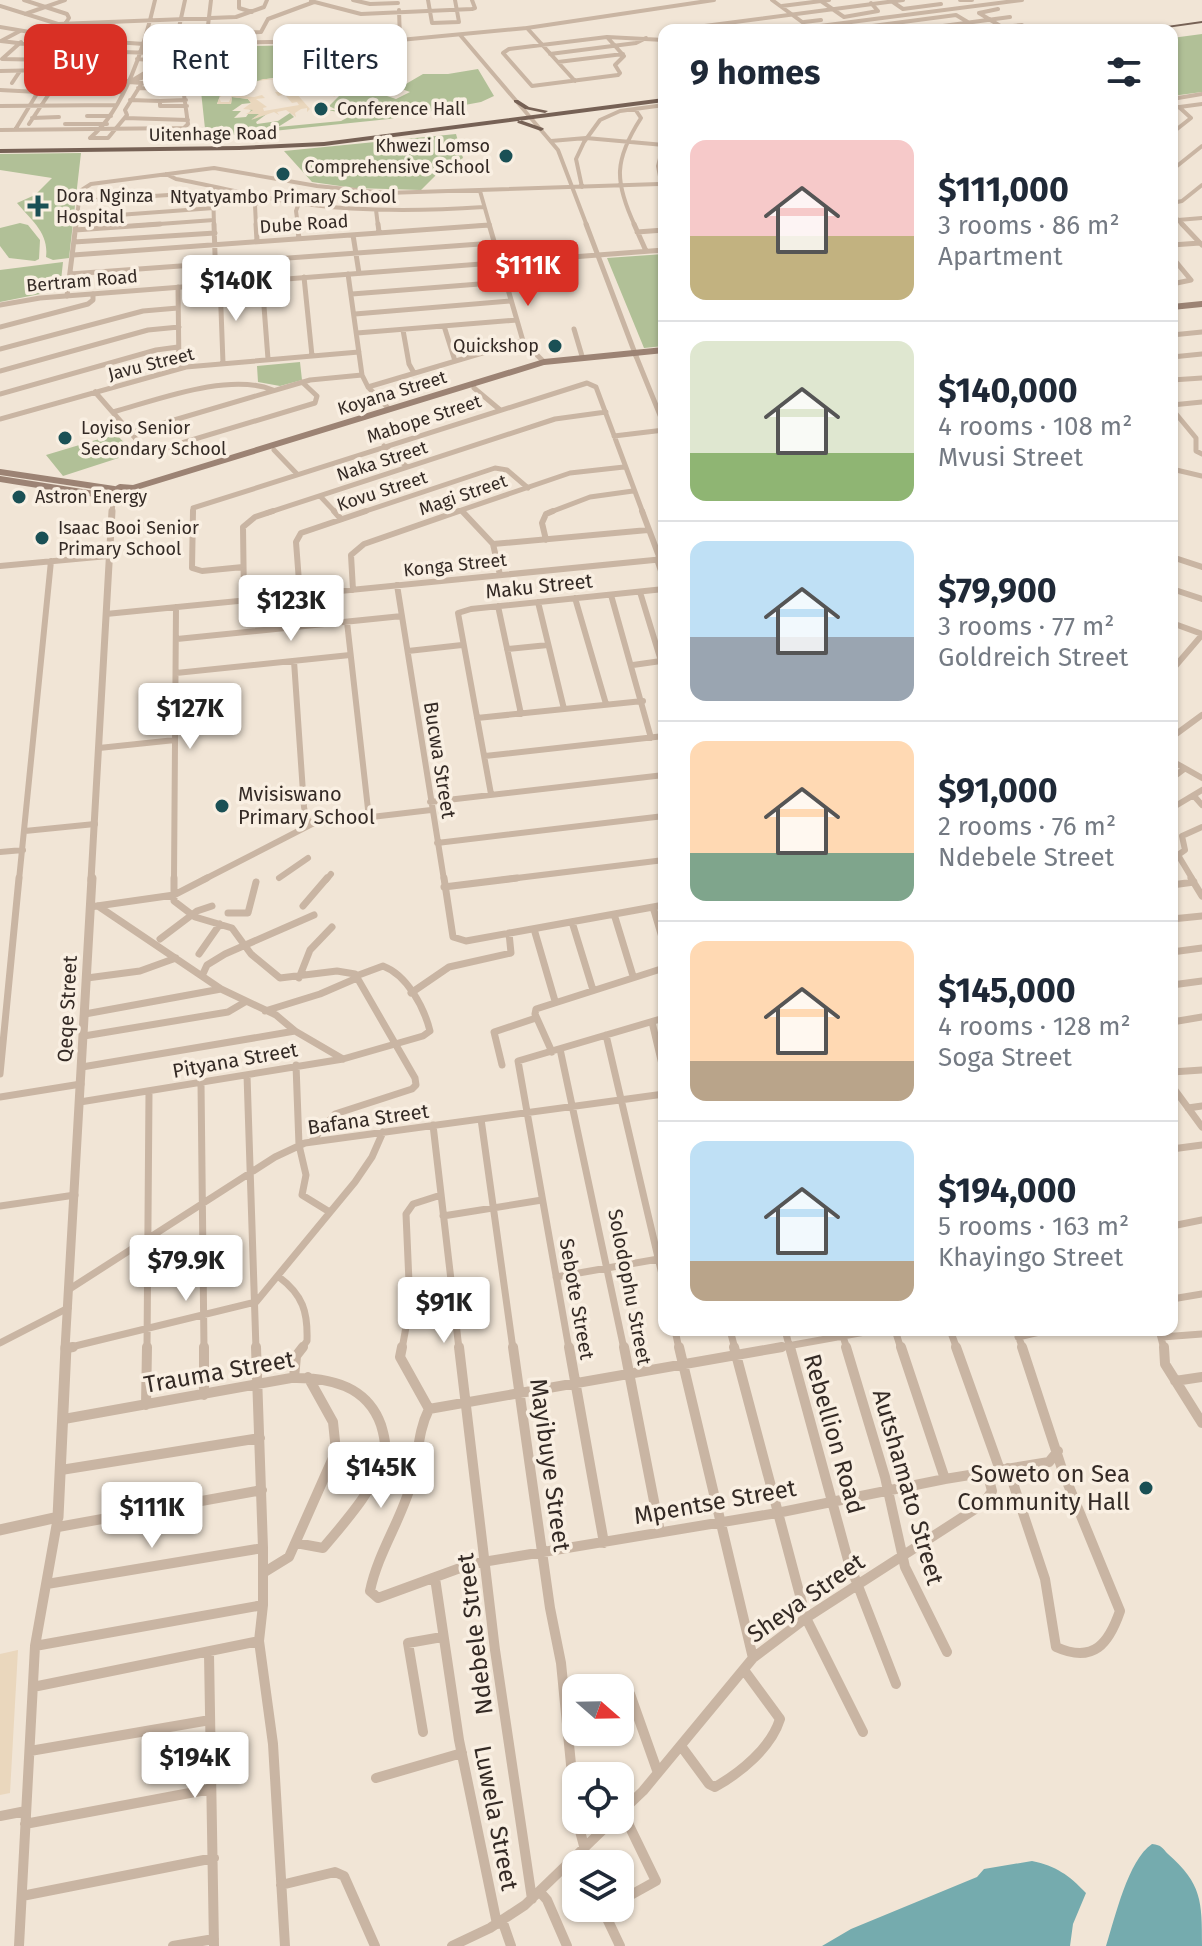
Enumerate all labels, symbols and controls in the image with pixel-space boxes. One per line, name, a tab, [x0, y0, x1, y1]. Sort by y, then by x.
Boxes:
chip: Buy	[24, 24, 127, 96]
chip: Rent	[143, 24, 257, 96]
chip: Filters	[273, 24, 407, 96]
icon: filters	[1102, 50, 1146, 94]
text: 9 homes	[690, 52, 821, 93]
place label: Conference Hall	[337, 98, 465, 120]
marker: Conference Hall	[312, 100, 330, 118]
street label: Uitenhage Road	[148, 122, 278, 146]
place label: Khwezi Lomso Comprehensive School	[304, 135, 490, 178]
marker: Khwezi Lomso Comprehensive School	[497, 147, 515, 165]
marker: Ntyatyambo Primary School	[274, 165, 292, 183]
text: $111,000	[938, 169, 1069, 210]
icon: home	[754, 172, 850, 268]
place label: Dora Nginza Hospital	[56, 185, 154, 228]
place label: Ntyatyambo Primary School	[170, 186, 396, 208]
marker: Dora Nginza Hospital	[27, 195, 49, 217]
street label: Dube Road	[259, 210, 349, 238]
text: 3 rooms · 86 m²	[938, 210, 1120, 241]
pin: $111K	[472, 240, 584, 308]
text: Apartment	[938, 241, 1063, 272]
text: $111K	[495, 250, 561, 281]
pin: $140K	[180, 255, 292, 323]
street label: Bertram Road	[25, 265, 139, 297]
text: $140K	[200, 265, 272, 296]
place label: Quickshop	[453, 335, 539, 357]
marker: Quickshop	[546, 337, 564, 355]
street label: Javu Street	[106, 343, 197, 385]
street label: Koyana Street	[335, 366, 450, 420]
text: $140,000	[938, 370, 1078, 411]
icon: home	[754, 373, 850, 469]
street label: Mabope Street	[364, 390, 485, 448]
text: 4 rooms · 108 m²	[938, 411, 1132, 442]
place label: Loyiso Senior Secondary School	[81, 417, 226, 460]
marker: Loyiso Senior Secondary School	[56, 429, 74, 447]
street label: Naka Street	[334, 436, 431, 486]
text: Mvusi Street	[938, 442, 1083, 473]
street label: Kovu Street	[334, 466, 430, 516]
street label: Magi Street	[416, 470, 510, 520]
place label: Astron Energy	[35, 486, 147, 508]
marker: Astron Energy	[10, 488, 28, 506]
place label: Isaac Booi Senior Primary School	[58, 517, 199, 560]
marker: Isaac Booi Senior Primary School	[33, 529, 51, 547]
street label: Konga Street	[402, 549, 508, 581]
street label: Maku Street	[484, 568, 595, 604]
text: $79,900	[938, 570, 1057, 611]
icon: home	[754, 573, 850, 669]
pin: $123K	[235, 575, 347, 643]
text: $123K	[257, 585, 325, 616]
text: 3 rooms · 77 m²	[938, 611, 1114, 642]
text: Goldreich Street	[938, 642, 1128, 673]
pin: $127K	[134, 683, 246, 751]
text: $127K	[156, 693, 224, 724]
street label: Bucwa Street	[419, 700, 461, 821]
text: $91,000	[938, 770, 1058, 811]
icon: home	[754, 773, 850, 869]
place label: Mvisiswano Primary School	[238, 782, 375, 829]
marker: Mvisiswano Primary School	[213, 797, 231, 815]
text: 2 rooms · 76 m²	[938, 811, 1116, 842]
text: Ndebele Street	[938, 842, 1114, 873]
street label: Qeqe Street	[52, 954, 82, 1063]
text: $145,000	[938, 970, 1076, 1011]
icon: home	[754, 973, 850, 1069]
text: 4 rooms · 128 m²	[938, 1011, 1131, 1042]
street label: Pityana Street	[170, 1037, 300, 1083]
text: Soga Street	[938, 1042, 1072, 1073]
street label: Bafana Street	[306, 1098, 431, 1139]
text: $194,000	[938, 1170, 1076, 1211]
icon: home	[754, 1173, 850, 1269]
street label: Solodophu Street	[603, 1207, 657, 1368]
text: 5 rooms · 163 m²	[938, 1211, 1129, 1242]
pin: $79.9K	[121, 1235, 251, 1303]
street label: Sebote Street	[555, 1236, 600, 1362]
text: Khayingo Street	[938, 1242, 1123, 1273]
text: $79.9K	[148, 1245, 224, 1276]
pin: $91K	[397, 1277, 491, 1345]
text: $91K	[416, 1287, 472, 1318]
street label: Trauma Street	[142, 1345, 297, 1399]
street label: Rebellion Road	[798, 1351, 870, 1517]
street label: Mayibuye Street	[524, 1377, 576, 1554]
street label: Autshamato Street	[867, 1386, 949, 1588]
pin: $145K	[325, 1442, 437, 1510]
text: $145K	[346, 1452, 416, 1483]
place label: Soweto on Sea Community Hall	[957, 1460, 1130, 1516]
street label: Mpentse Street	[632, 1474, 799, 1530]
marker: Soweto on Sea Community Hall	[1137, 1479, 1155, 1497]
pin: $111K	[96, 1482, 208, 1550]
text: $111K	[119, 1492, 185, 1523]
street label: Sheya Street	[742, 1547, 870, 1648]
street label: Ndebele Street	[451, 1551, 499, 1716]
north arrow	[562, 1674, 634, 1746]
map controls	[562, 1674, 634, 1922]
pin: $194K	[139, 1732, 251, 1800]
text: $194K	[160, 1742, 230, 1773]
street label: Luwela Street	[468, 1743, 524, 1893]
button: locate	[562, 1762, 634, 1834]
button: layers	[562, 1850, 634, 1922]

